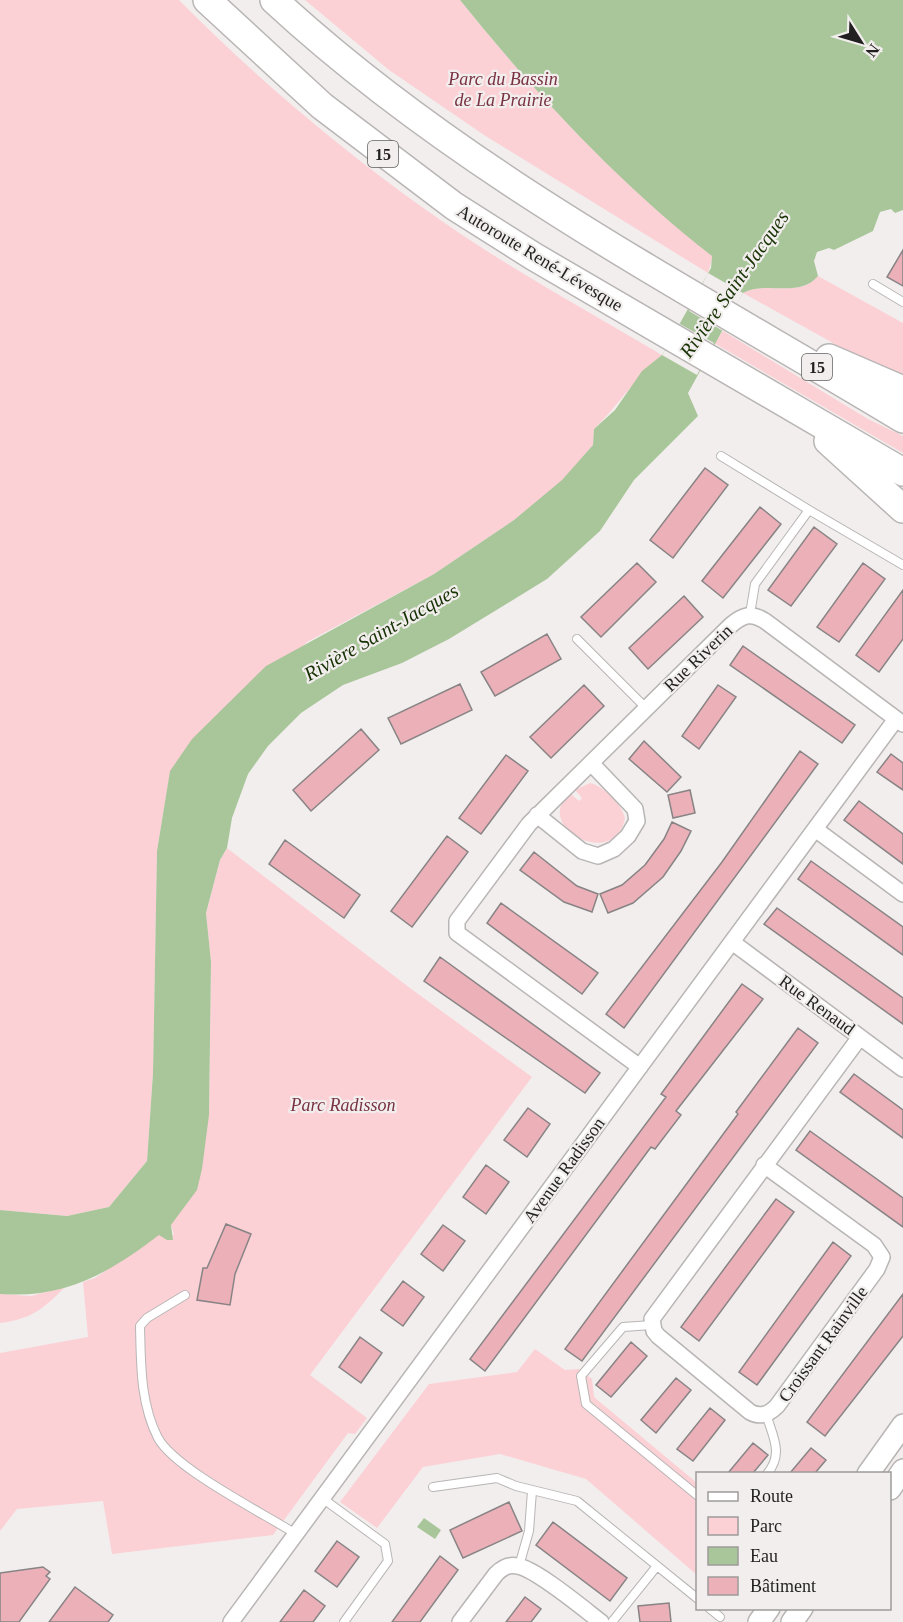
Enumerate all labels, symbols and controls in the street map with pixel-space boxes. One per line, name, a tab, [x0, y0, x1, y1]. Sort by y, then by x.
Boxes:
north arrow	[831, 12, 891, 72]
text: N	[862, 41, 883, 61]
park label: Parc du Bassin de La Prairie	[447, 69, 558, 110]
road number: 15	[368, 141, 398, 167]
street label: Autoroute René-Lévesque	[454, 201, 626, 315]
water label: Rivière Saint-Jacques	[674, 206, 794, 363]
road number: 15	[802, 354, 832, 380]
water label: Rivière Saint-Jacques	[299, 579, 463, 686]
street label: Rue Riverin	[660, 620, 736, 696]
street label: Rue Renaud	[775, 971, 859, 1039]
park label: Parc Radisson	[290, 1095, 395, 1115]
street label: Avenue Radisson	[519, 1113, 609, 1227]
street label: Croissant Rainville	[774, 1282, 872, 1406]
legend	[696, 1472, 891, 1610]
text: Route	[750, 1486, 793, 1506]
text: Parc	[750, 1516, 782, 1536]
text: Eau	[750, 1546, 778, 1566]
text: Bâtiment	[750, 1576, 816, 1596]

